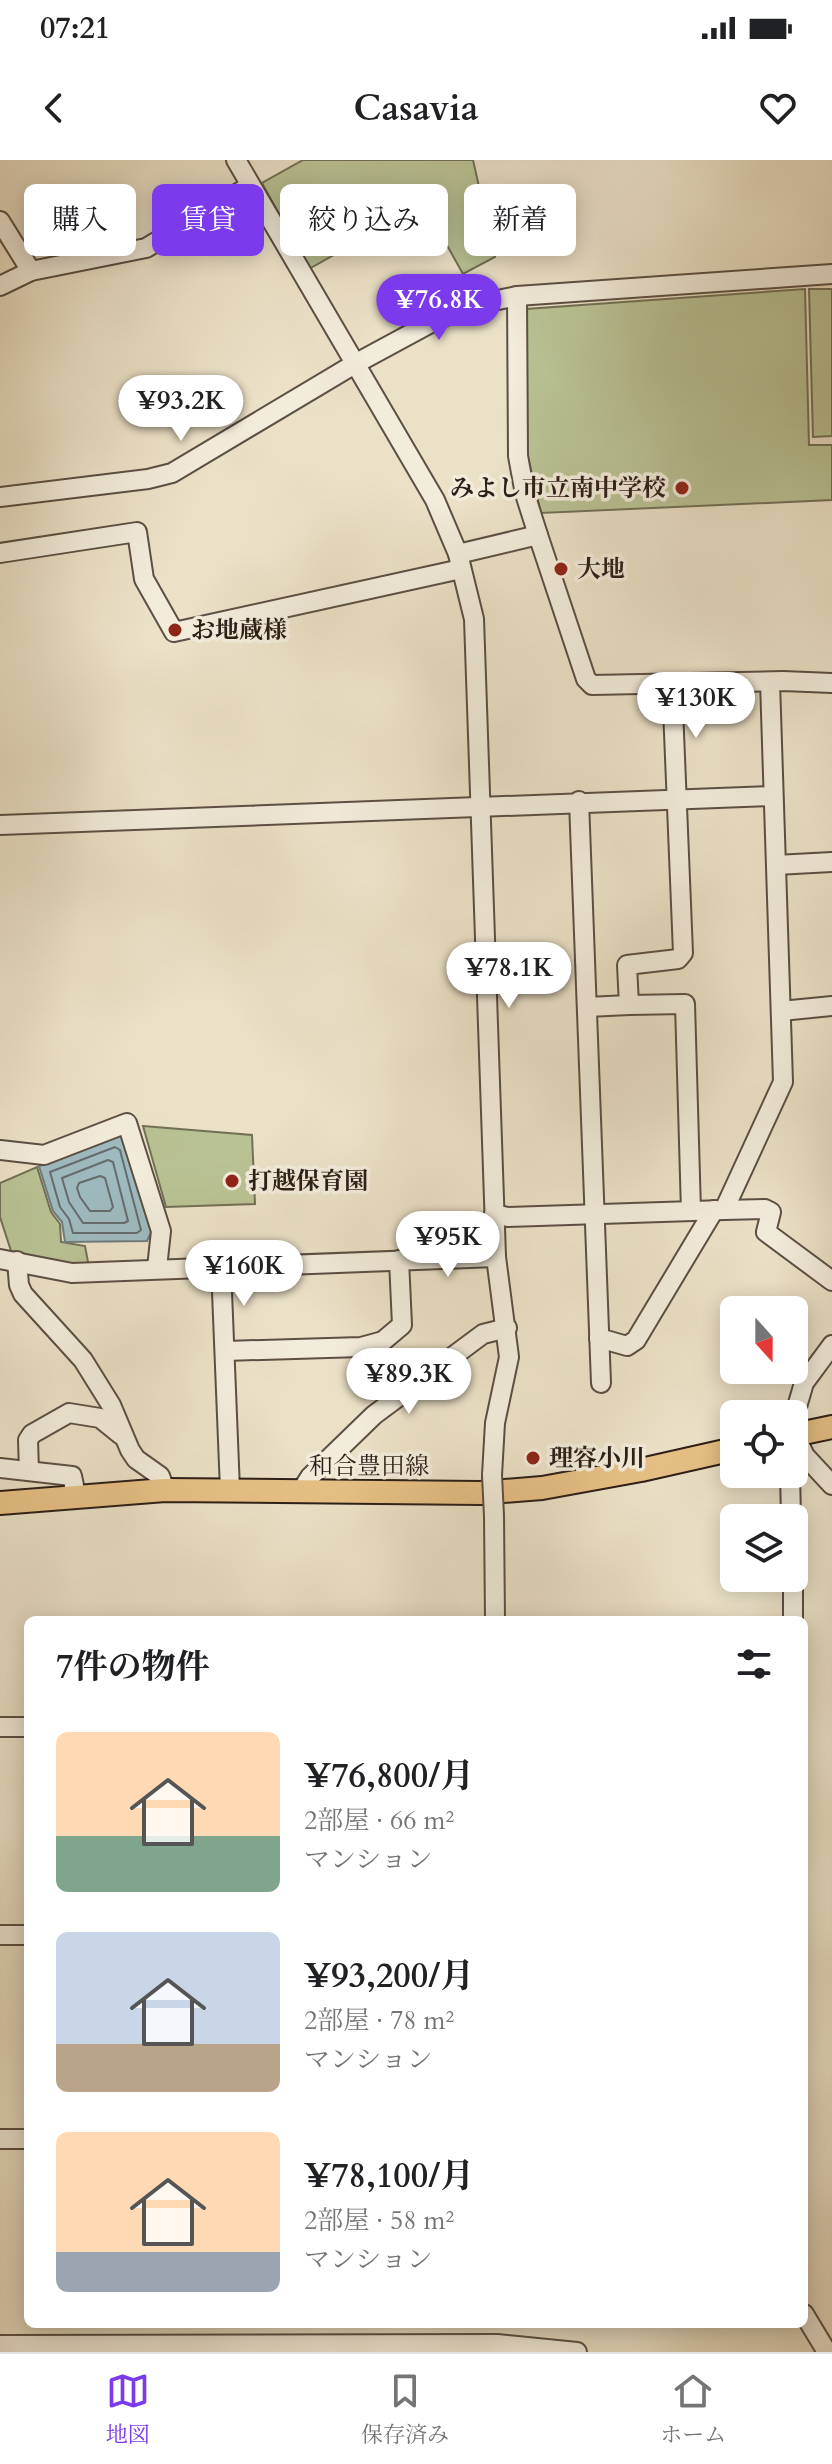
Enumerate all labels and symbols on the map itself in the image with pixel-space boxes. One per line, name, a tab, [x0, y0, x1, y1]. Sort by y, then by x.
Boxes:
pin: ¥76.8K	[374, 274, 504, 342]
pin: ¥93.2K	[116, 375, 246, 443]
place label: みよし市立南中学校	[450, 472, 666, 505]
marker: みよし市立南中学校	[673, 479, 691, 497]
place label: 大地	[577, 553, 625, 586]
marker: 大地	[552, 560, 570, 578]
place label: お地蔵様	[191, 614, 287, 647]
marker: お地蔵様	[166, 621, 184, 639]
pin: ¥130K	[640, 672, 752, 740]
pin: ¥78.1K	[444, 942, 574, 1010]
place label: 打越保育園	[248, 1165, 368, 1198]
marker: 打越保育園	[223, 1172, 241, 1190]
pin: ¥95K	[401, 1211, 495, 1279]
pin: ¥160K	[188, 1240, 300, 1308]
north arrow	[720, 1296, 808, 1384]
pin: ¥89.3K	[344, 1348, 474, 1416]
place label: 理容小川	[549, 1442, 645, 1475]
marker: 理容小川	[524, 1449, 542, 1467]
street label: 和合豊田線	[309, 1450, 429, 1483]

